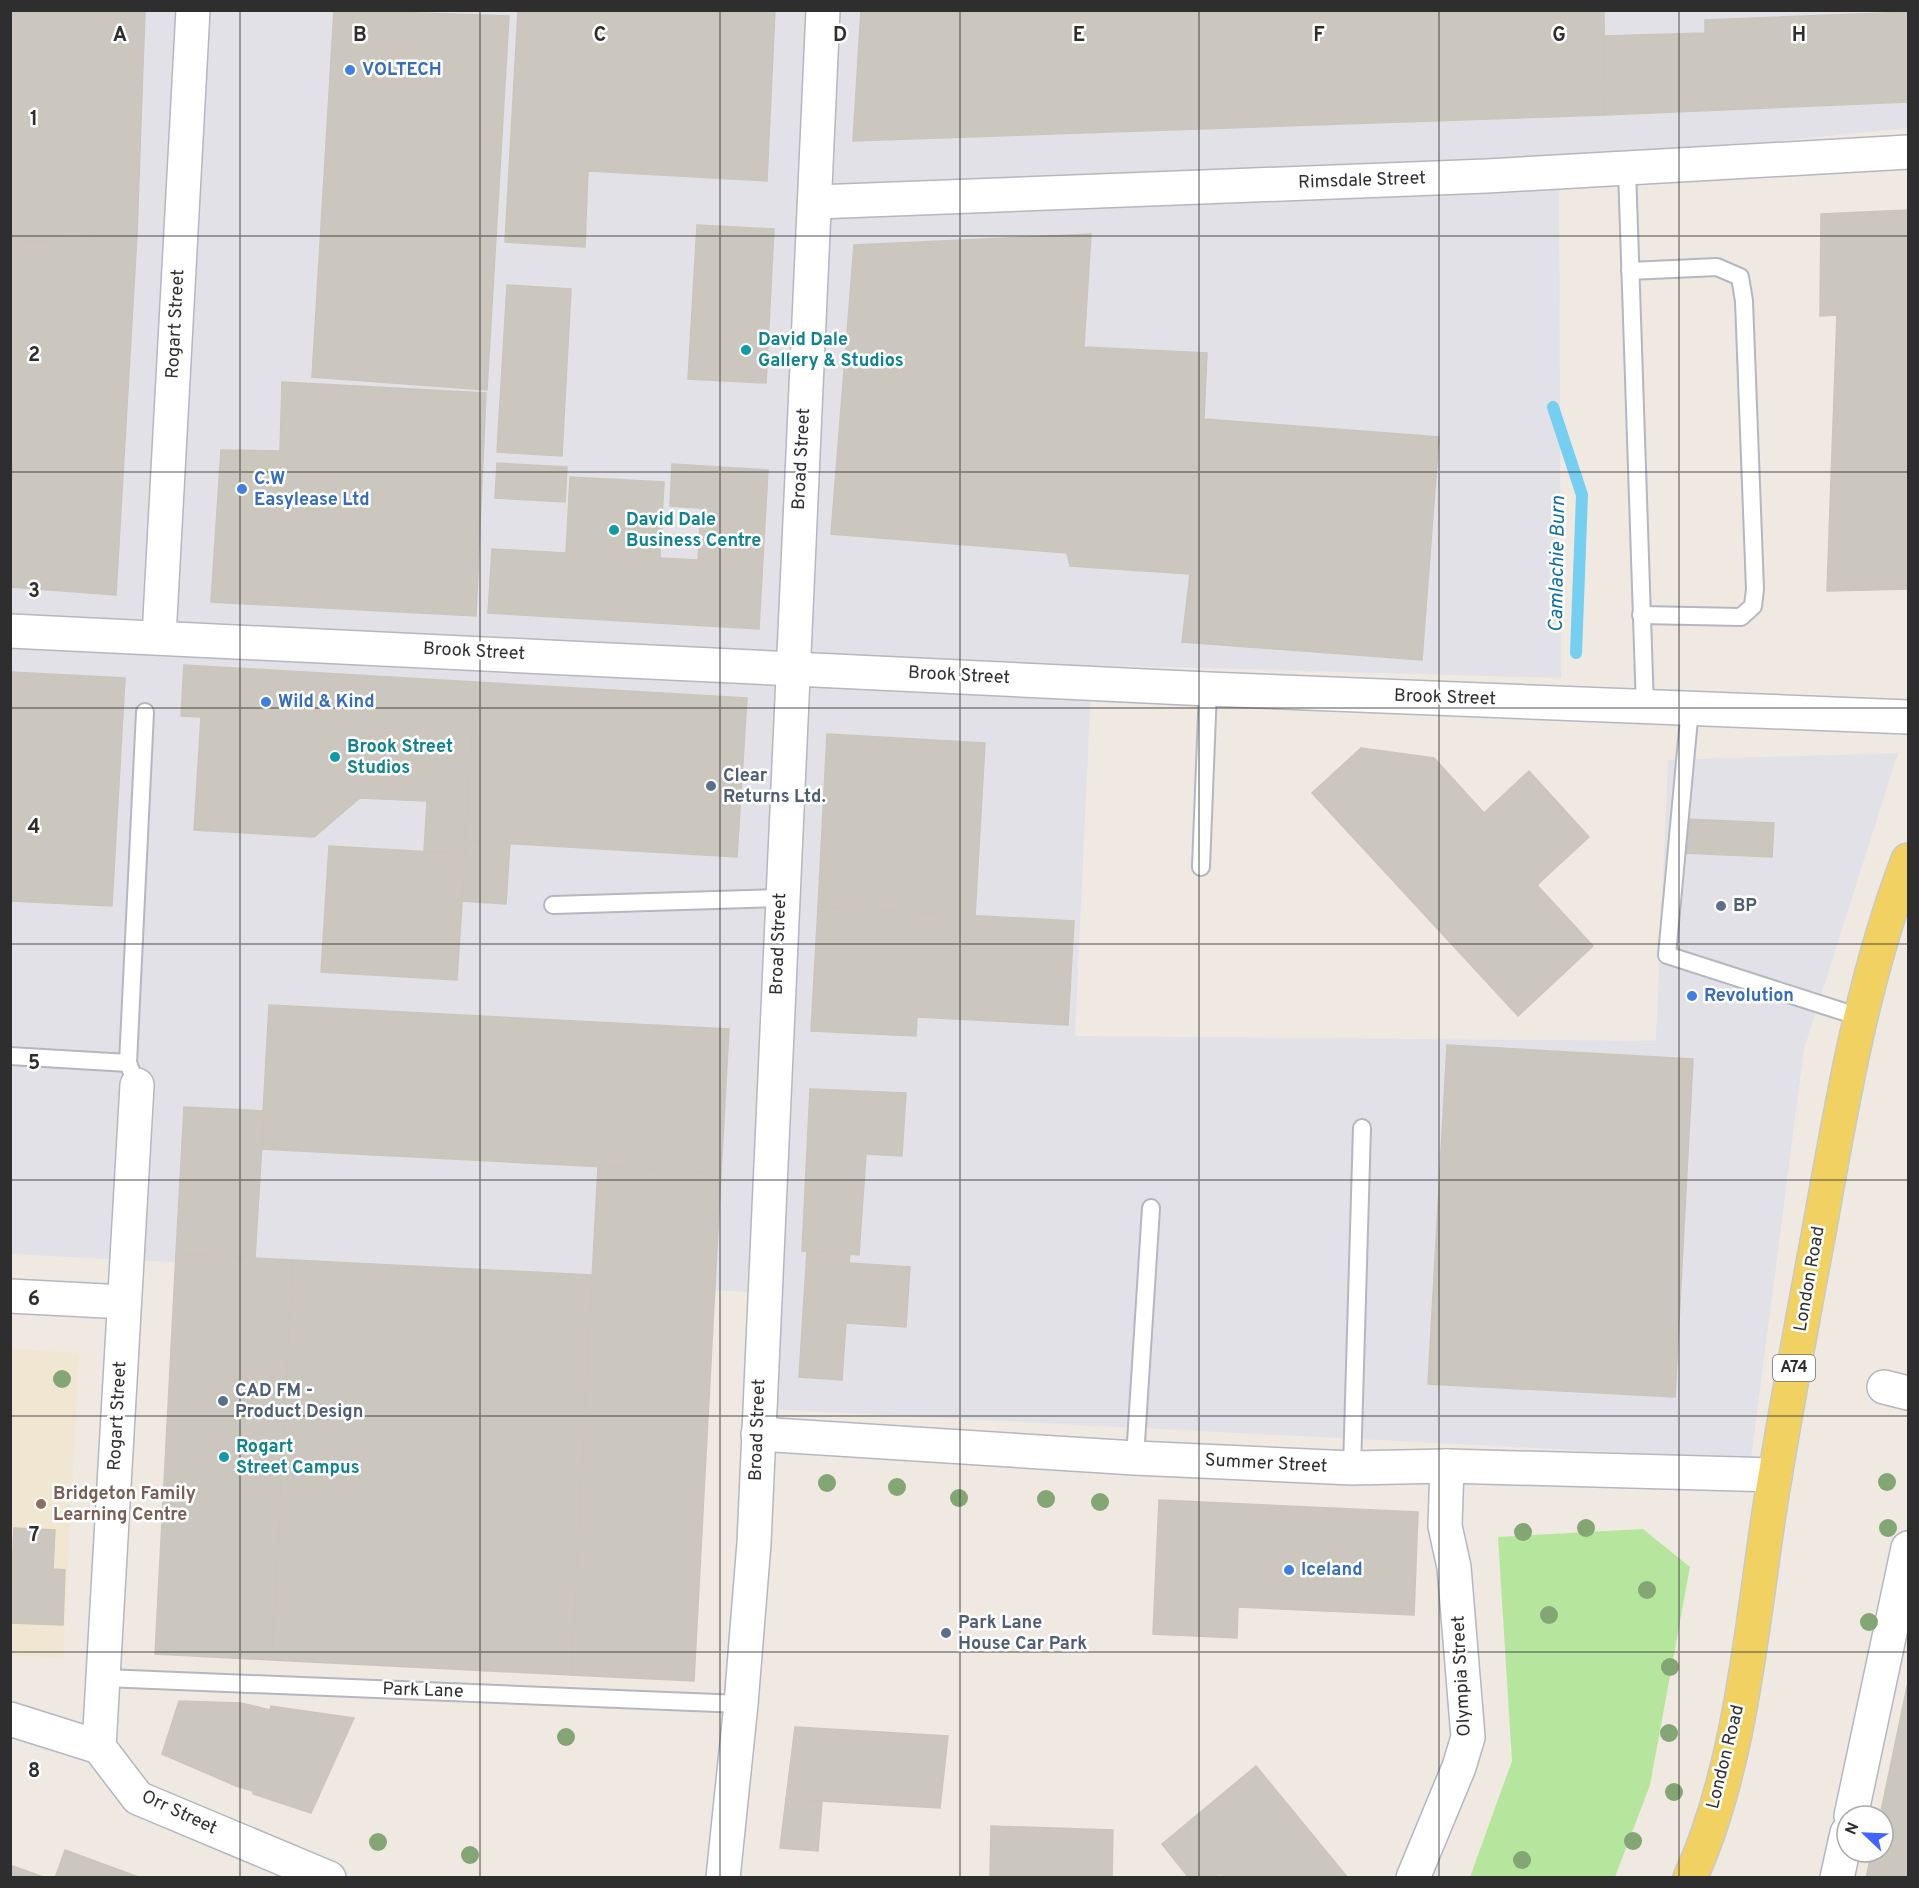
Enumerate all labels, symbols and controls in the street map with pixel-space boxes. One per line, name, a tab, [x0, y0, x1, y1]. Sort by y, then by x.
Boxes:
text: A	[113, 23, 127, 49]
text: B	[353, 23, 367, 49]
text: C	[594, 23, 606, 49]
text: D	[833, 23, 847, 49]
text: E	[1073, 23, 1085, 49]
text: F	[1313, 23, 1325, 49]
text: G	[1552, 23, 1566, 49]
text: H	[1792, 23, 1806, 49]
place label: VOLTECH	[362, 59, 442, 82]
marker: VOLTECH	[343, 63, 357, 77]
text: 1	[30, 107, 38, 133]
street label: Rimsdale Street	[1298, 167, 1426, 195]
street label: Rogart Street	[162, 269, 190, 379]
place label: David Dale Gallery & Studios	[758, 329, 904, 373]
text: 2	[28, 343, 40, 369]
marker: David Dale Gallery & Studios	[739, 343, 753, 357]
street label: Broad Street	[788, 407, 816, 511]
place label: C.W Easylease Ltd	[254, 468, 370, 512]
marker: C.W Easylease Ltd	[235, 482, 249, 496]
water label: Camlachie Burn	[1544, 495, 1572, 633]
place label: David Dale Business Centre	[626, 509, 761, 553]
marker: David Dale Business Centre	[607, 523, 621, 537]
text: 3	[28, 579, 40, 605]
street label: Brook Street	[422, 638, 526, 666]
street label: Brook Street	[907, 662, 1011, 690]
street label: Brook Street	[1394, 685, 1496, 711]
place label: Wild & Kind	[278, 691, 375, 714]
marker: Wild & Kind	[259, 695, 273, 709]
place label: Brook Street Studios	[347, 736, 453, 780]
marker: Brook Street Studios	[328, 750, 342, 764]
place label: Clear Returns Ltd.	[723, 765, 826, 809]
marker: Clear Returns Ltd.	[704, 779, 718, 793]
text: 4	[28, 815, 40, 841]
street label: Broad Street	[766, 892, 792, 996]
place label: BP	[1733, 895, 1757, 918]
marker: BP	[1714, 899, 1728, 913]
place label: Revolution	[1704, 985, 1794, 1008]
marker: Revolution	[1685, 989, 1699, 1003]
text: 5	[28, 1051, 40, 1077]
street label: London Road	[1789, 1225, 1831, 1333]
text: 6	[28, 1287, 40, 1313]
road number: A74	[1773, 1355, 1815, 1381]
street label: Rogart Street	[104, 1361, 132, 1471]
street label: Broad Street	[745, 1378, 771, 1482]
place label: CAD FM - Product Design	[235, 1380, 363, 1424]
marker: CAD FM - Product Design	[216, 1394, 230, 1408]
place label: Rogart Street Campus	[236, 1436, 360, 1480]
street label: Summer Street	[1204, 1449, 1328, 1479]
marker: Rogart Street Campus	[217, 1450, 231, 1464]
place label: Bridgeton Family Learning Centre	[53, 1483, 196, 1527]
marker: Bridgeton Family Learning Centre	[34, 1497, 48, 1511]
text: 7	[29, 1523, 39, 1549]
place label: Iceland	[1301, 1559, 1363, 1582]
marker: Iceland	[1282, 1563, 1296, 1577]
place label: Park Lane House Car Park	[958, 1612, 1087, 1656]
street label: Olympia Street	[1447, 1615, 1477, 1737]
marker: Park Lane House Car Park	[939, 1626, 953, 1640]
street label: Park Lane	[382, 1678, 464, 1704]
street label: London Road	[1702, 1703, 1750, 1811]
text: 8	[28, 1759, 40, 1785]
street label: Orr Street	[137, 1785, 221, 1841]
north arrow	[1835, 1804, 1895, 1864]
text: N	[1842, 1820, 1864, 1838]

